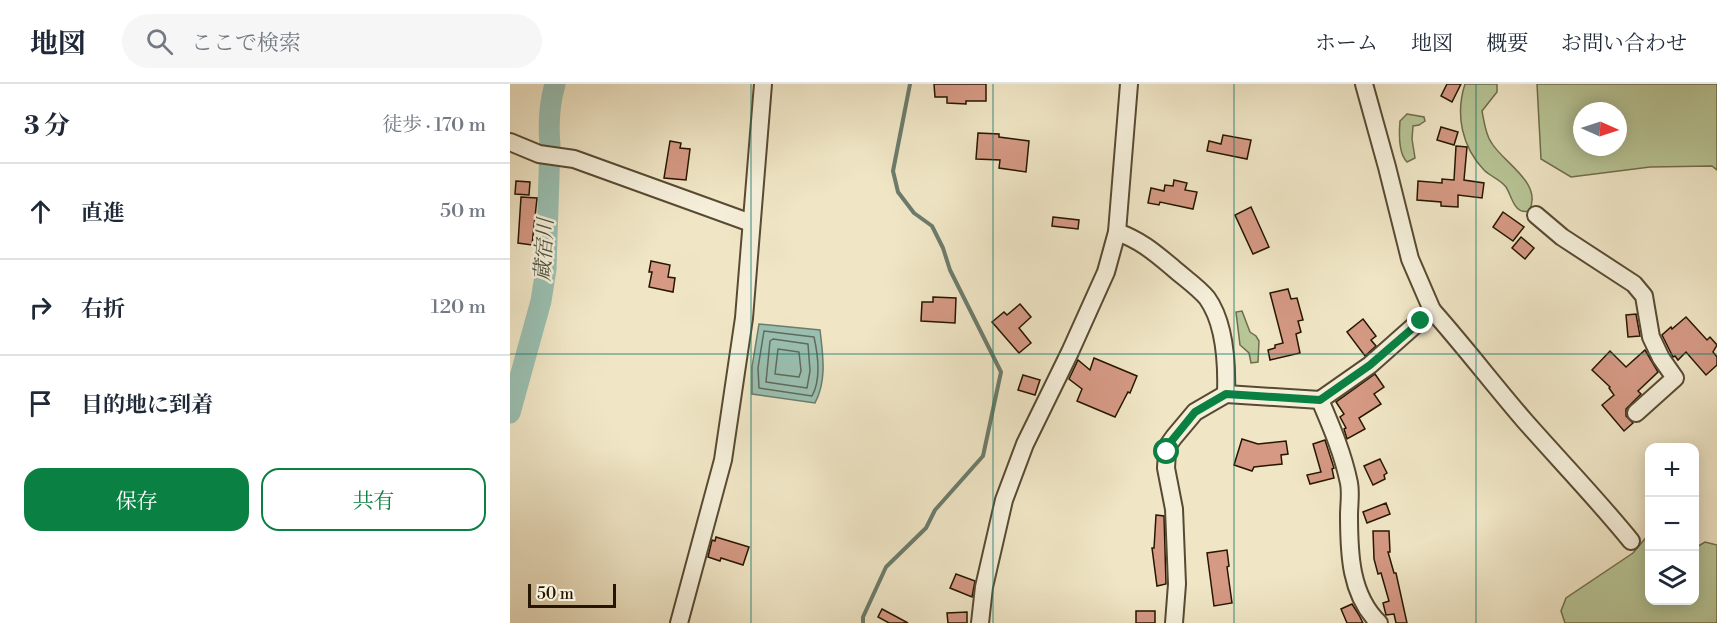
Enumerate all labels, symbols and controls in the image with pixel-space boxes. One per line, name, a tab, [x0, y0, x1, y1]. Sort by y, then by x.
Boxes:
search box	[122, 14, 542, 68]
icon: search	[143, 25, 176, 58]
text: 地図	[30, 27, 86, 62]
text: ここで検索	[191, 30, 301, 57]
text: ホーム	[1315, 31, 1378, 57]
text: 地図	[1411, 31, 1453, 57]
text: 概要	[1486, 31, 1528, 57]
text: お問い合わせ	[1561, 31, 1687, 57]
north arrow	[1573, 102, 1627, 156]
text: 3 分	[24, 110, 70, 142]
text: 徒歩 · 170 m	[382, 113, 486, 138]
icon: ahead	[24, 195, 57, 228]
text: 50 m	[440, 199, 486, 224]
text: 直進	[81, 200, 125, 227]
water label: 蔵宿川	[530, 216, 560, 282]
icon: right	[24, 291, 57, 324]
text: 120 m	[431, 295, 486, 320]
text: 右折	[81, 296, 125, 323]
route end	[1407, 307, 1433, 333]
icon: arrive	[24, 387, 57, 420]
text: 目的地に到着	[81, 392, 213, 419]
route start	[1153, 438, 1179, 464]
map controls	[1645, 443, 1699, 605]
button: +	[1645, 443, 1699, 497]
button: 保存	[24, 468, 249, 531]
button: 共有	[261, 468, 486, 531]
button: −	[1645, 497, 1699, 551]
button: layers	[1645, 551, 1699, 605]
scale bar	[528, 581, 616, 608]
text: 50 m	[537, 584, 574, 604]

